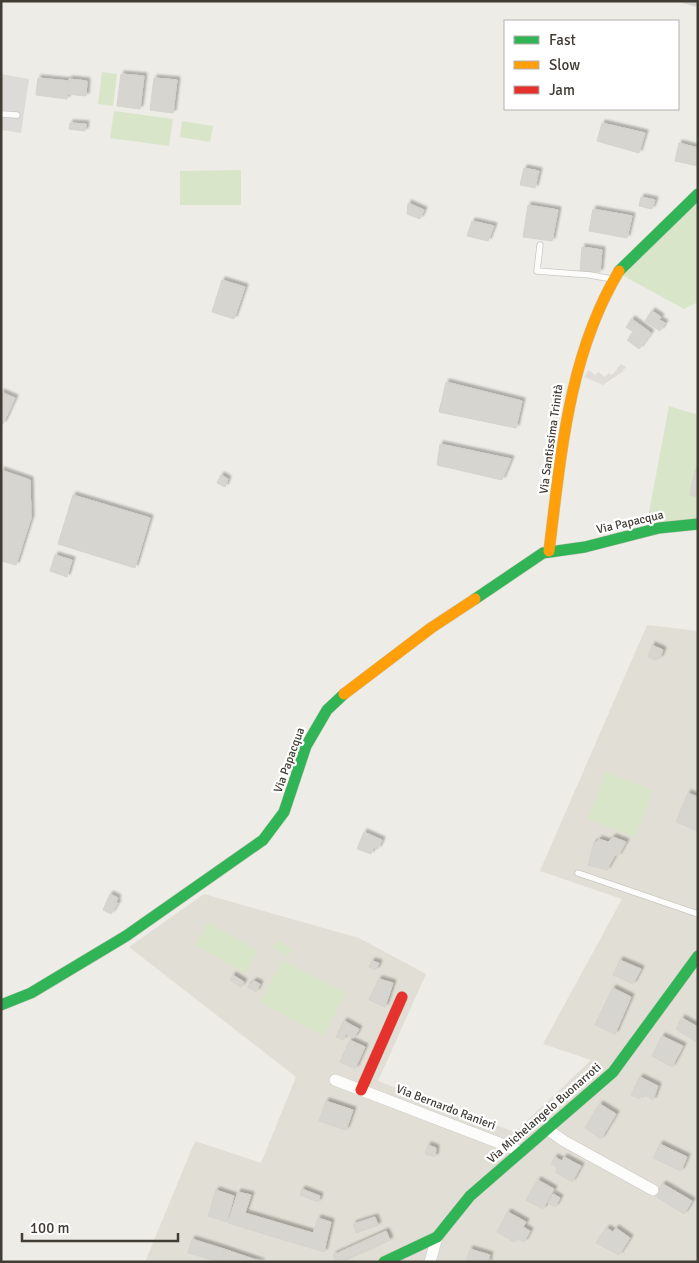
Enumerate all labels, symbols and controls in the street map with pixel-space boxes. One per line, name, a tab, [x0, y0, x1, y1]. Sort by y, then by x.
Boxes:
legend	[504, 20, 679, 110]
text: Fast	[549, 31, 576, 49]
text: Slow	[549, 56, 580, 74]
text: Jam	[549, 81, 575, 99]
street label: Via Santissima Trinità	[536, 383, 567, 495]
street label: Via Papacqua	[595, 507, 665, 538]
street label: Via Papacqua	[271, 725, 308, 795]
street label: Via Michelangelo Buonarroti	[484, 1060, 604, 1167]
street label: Via Bernardo Ranieri	[394, 1082, 498, 1133]
scale bar	[22, 1210, 179, 1242]
text: 100 m	[30, 1219, 70, 1237]

